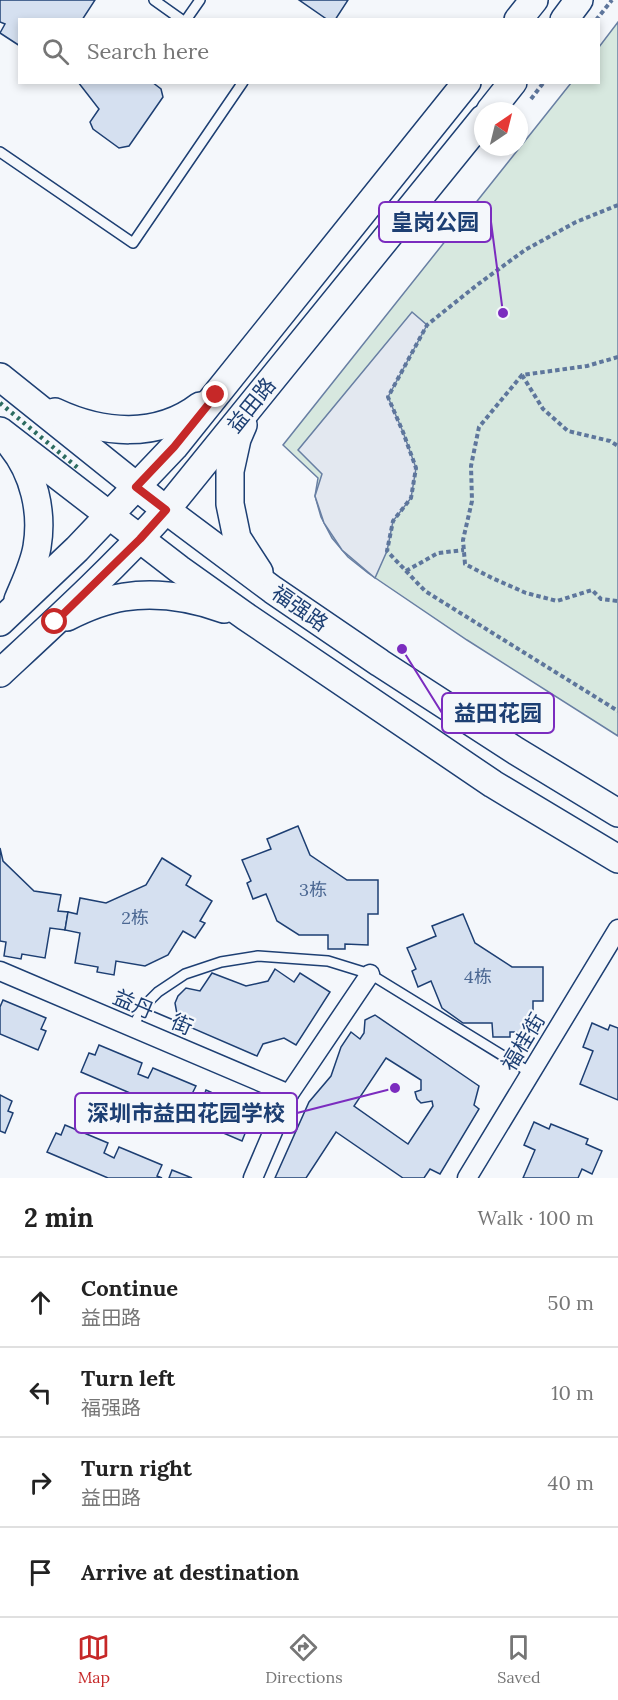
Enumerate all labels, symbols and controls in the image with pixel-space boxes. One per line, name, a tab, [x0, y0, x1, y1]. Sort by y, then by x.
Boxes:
search box	[18, 18, 600, 84]
icon: search	[39, 35, 72, 68]
text: Search here	[87, 37, 209, 65]
north arrow	[474, 102, 528, 156]
callout: 皇岗公园	[379, 202, 491, 242]
text: 皇岗公园	[391, 208, 479, 236]
street label: 益田路	[221, 372, 281, 438]
route end	[202, 381, 228, 407]
street label: 福强路	[266, 579, 334, 637]
route start	[41, 608, 67, 634]
callout: 益田花园	[442, 693, 554, 733]
text: 益田花园	[454, 699, 542, 727]
house number: 3栋	[299, 878, 327, 901]
house number: 2栋	[121, 906, 149, 929]
house number: 4栋	[464, 965, 492, 988]
street label: 益丹一街	[109, 983, 197, 1041]
street label: 福桂街	[495, 1008, 551, 1076]
callout: 深圳市益田花园学校	[75, 1093, 297, 1133]
text: 深圳市益田花园学校	[87, 1099, 285, 1127]
text: 2 min	[24, 1201, 94, 1234]
text: Walk · 100 m	[478, 1205, 594, 1230]
text: Continue	[81, 1274, 178, 1302]
icon: ahead	[24, 1286, 57, 1319]
text: 50 m	[548, 1290, 594, 1315]
text: 益田路	[81, 1305, 141, 1330]
text: Turn left	[81, 1364, 175, 1392]
icon: left	[24, 1376, 57, 1409]
text: 10 m	[551, 1380, 594, 1405]
text: 福强路	[81, 1395, 141, 1420]
text: Turn right	[81, 1454, 192, 1482]
icon: right	[24, 1466, 57, 1499]
text: 40 m	[548, 1470, 594, 1495]
text: 益田路	[81, 1485, 141, 1510]
icon: arrive	[24, 1556, 57, 1589]
text: Arrive at destination	[81, 1558, 299, 1586]
tab: Map	[77, 1631, 110, 1687]
tab: Directions	[265, 1631, 343, 1687]
tab: Saved	[497, 1631, 541, 1687]

